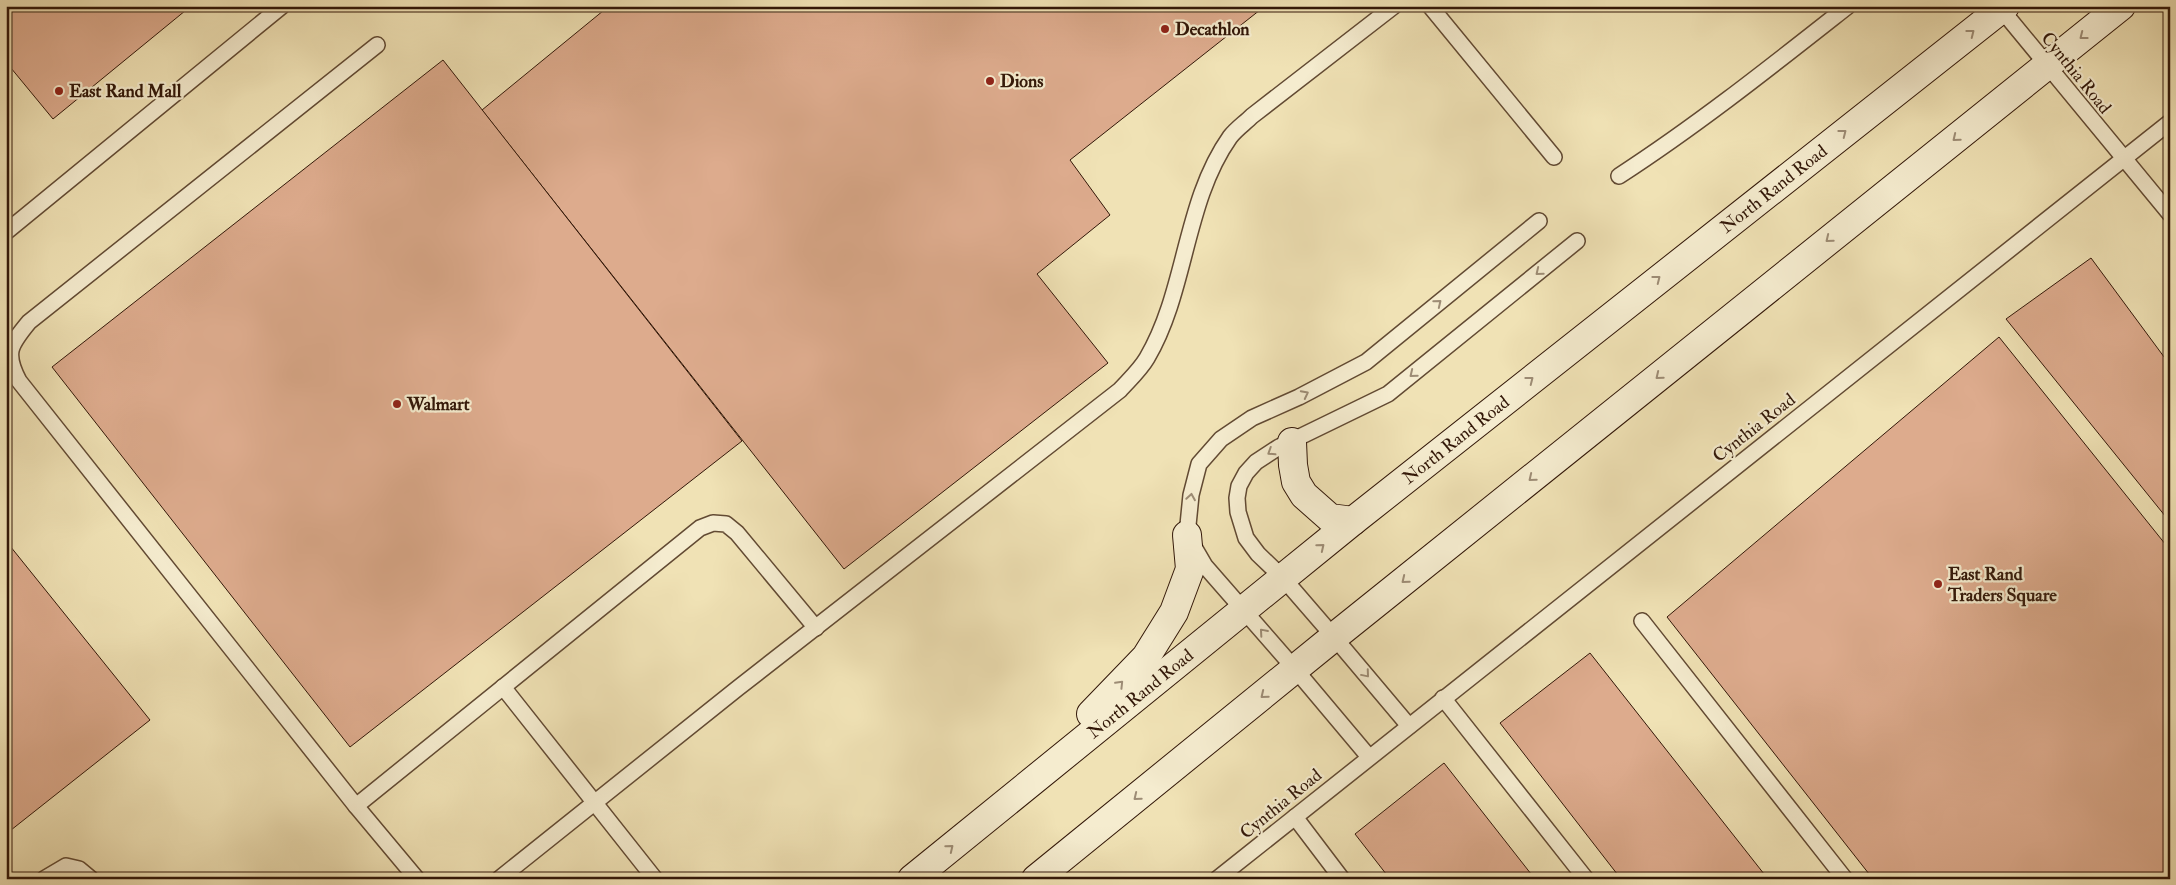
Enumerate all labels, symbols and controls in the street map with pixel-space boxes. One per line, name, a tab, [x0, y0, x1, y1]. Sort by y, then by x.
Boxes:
place label: Decathlon	[1175, 18, 1250, 41]
marker: Decathlon	[1159, 23, 1171, 35]
street label: Cynthia Road	[2036, 27, 2116, 119]
one-way arrow	[1965, 30, 1974, 38]
one-way arrow	[2080, 31, 2089, 39]
place label: Dions	[1000, 70, 1043, 93]
marker: Dions	[984, 75, 996, 87]
place label: East Rand Mall	[69, 80, 182, 103]
marker: East Rand Mall	[53, 85, 65, 97]
one-way arrow	[1837, 130, 1846, 138]
one-way arrow	[1953, 132, 1962, 140]
street label: North Rand Road	[1715, 139, 1832, 238]
one-way arrow	[1826, 234, 1835, 242]
one-way arrow	[1536, 266, 1545, 274]
one-way arrow	[1651, 276, 1661, 285]
one-way arrow	[1433, 299, 1442, 308]
one-way arrow	[1410, 369, 1419, 377]
one-way arrow	[1656, 370, 1665, 378]
one-way arrow	[1524, 378, 1533, 386]
street label: Cynthia Road	[1708, 388, 1800, 468]
one-way arrow	[1299, 390, 1308, 400]
street label: North Rand Road	[1398, 390, 1514, 489]
place label: Walmart	[406, 393, 470, 416]
marker: Walmart	[391, 398, 403, 410]
one-way arrow	[1268, 446, 1277, 456]
one-way arrow	[1529, 472, 1538, 480]
one-way arrow	[1186, 492, 1196, 501]
one-way arrow	[1315, 544, 1324, 552]
place label: East Rand Traders Square	[1947, 563, 2057, 607]
one-way arrow	[1402, 574, 1411, 583]
marker: East Rand Traders Square	[1932, 578, 1944, 590]
one-way arrow	[1260, 629, 1269, 638]
street label: North Rand Road	[1083, 644, 1198, 744]
one-way arrow	[1360, 668, 1368, 677]
one-way arrow	[1114, 681, 1123, 690]
one-way arrow	[1260, 689, 1269, 698]
street label: Cynthia Road	[1235, 764, 1327, 844]
one-way arrow	[1134, 791, 1143, 800]
one-way arrow	[944, 846, 953, 854]

